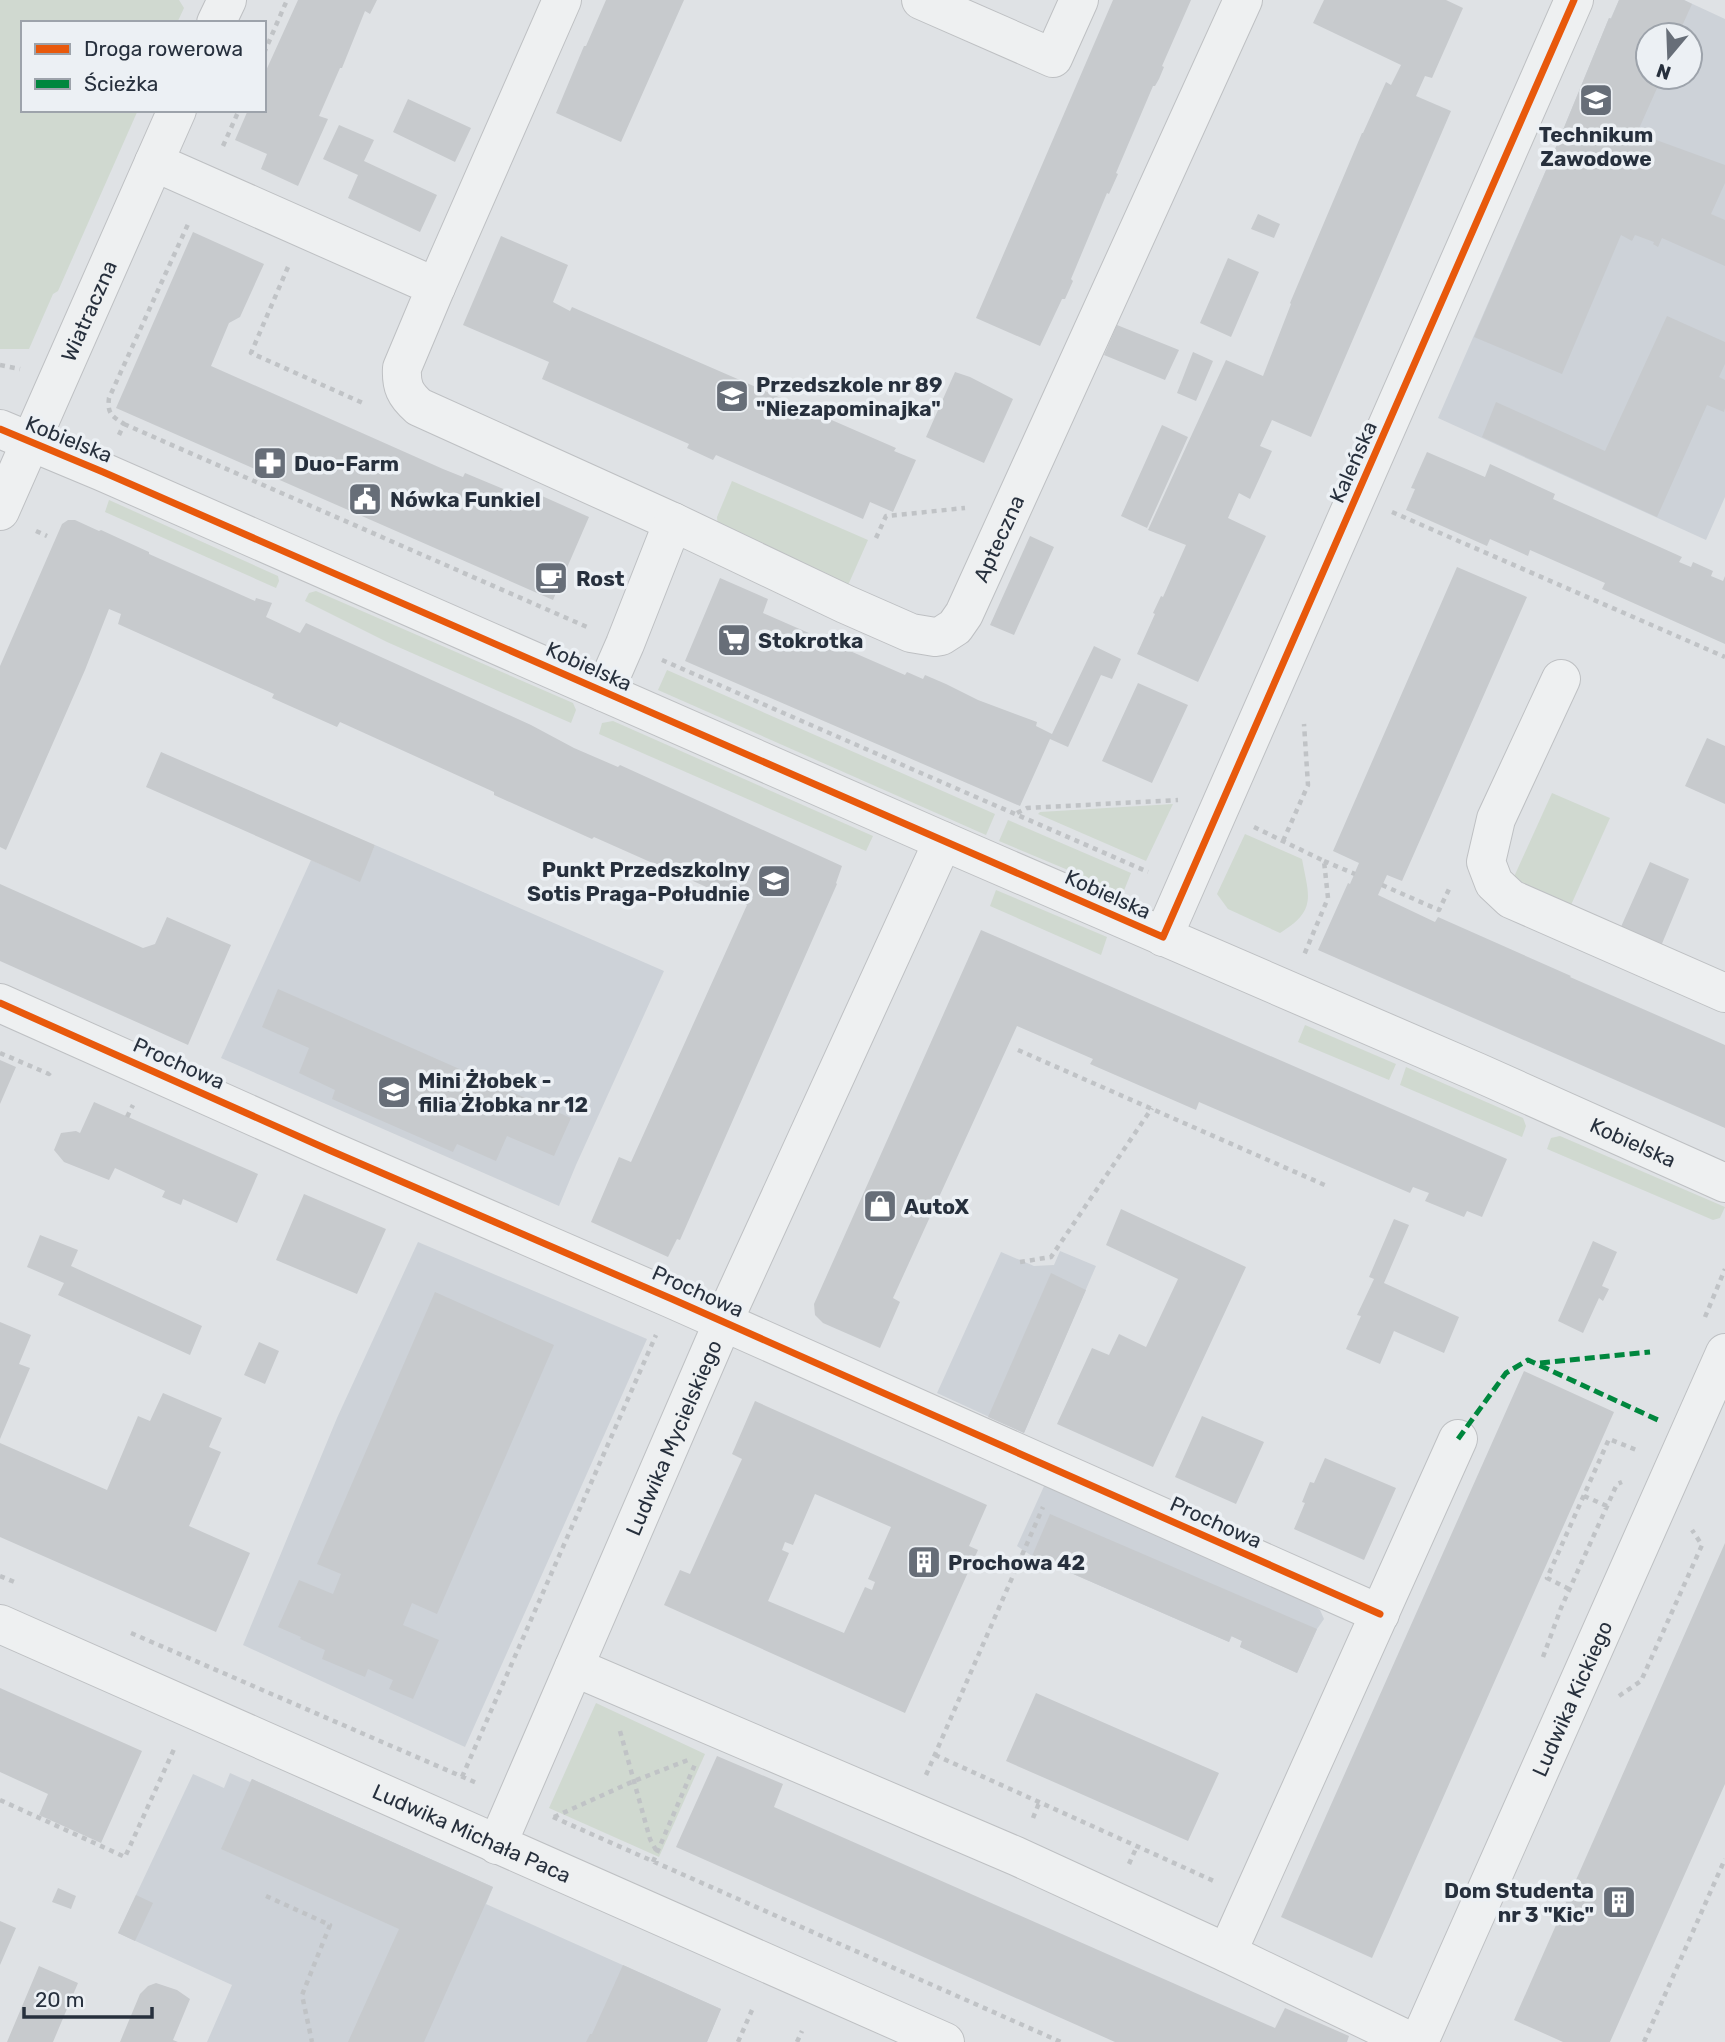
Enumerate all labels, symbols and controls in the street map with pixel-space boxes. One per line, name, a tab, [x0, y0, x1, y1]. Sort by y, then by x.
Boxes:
legend	[21, 21, 266, 112]
north arrow	[1634, 21, 1704, 91]
text: Droga rowerowa	[84, 36, 243, 61]
text: N	[1653, 59, 1674, 85]
text: Ścieżka	[84, 71, 158, 96]
school or university icon: Technikum Zawodowe	[1577, 81, 1615, 119]
place label: Technikum Zawodowe	[1539, 122, 1653, 171]
street label: Wiatraczna	[55, 256, 122, 365]
place label: Przedszkole nr 89 "Niezapominajka"	[756, 372, 943, 421]
school or university icon: Przedszkole nr 89 "Niezapominajka"	[713, 377, 751, 415]
street label: Kobielska	[22, 410, 116, 468]
street label: Kaleńska	[1324, 417, 1382, 507]
pharmacy icon: Duo-Farm	[251, 444, 289, 482]
place label: Duo-Farm	[294, 451, 399, 476]
public building icon: Nówka Funkiel	[346, 480, 384, 518]
place label: Nówka Funkiel	[390, 487, 541, 512]
street label: Apteczna	[968, 491, 1029, 586]
cafe icon: Rost	[532, 559, 570, 597]
place label: Rost	[576, 566, 625, 591]
supermarket icon: Stokrotka	[715, 621, 753, 659]
place label: Stokrotka	[758, 628, 863, 653]
street label: Kobielska	[542, 636, 636, 696]
place label: Punkt Przedszkolny Sotis Praga-Południe	[527, 857, 750, 906]
school or university icon: Punkt Przedszkolny Sotis Praga-Południe	[755, 862, 793, 900]
street label: Kobielska	[1061, 864, 1155, 924]
street label: Prochowa	[129, 1032, 229, 1094]
place label: Mini Żłobek - filia Żłobka nr 12	[418, 1068, 588, 1117]
school or university icon: Mini Żłobek - filia Żłobka nr 12	[375, 1073, 413, 1111]
street label: Kobielska	[1586, 1112, 1680, 1172]
shop icon: AutoX	[861, 1187, 899, 1225]
place label: AutoX	[904, 1194, 969, 1219]
street label: Prochowa	[648, 1260, 748, 1322]
street label: Ludwika Mycielskiego	[620, 1336, 726, 1539]
street label: Prochowa	[1166, 1491, 1266, 1553]
building icon: Prochowa 42	[905, 1543, 943, 1581]
place label: Prochowa 42	[948, 1550, 1085, 1575]
street label: Ludwika Kickiego	[1526, 1617, 1617, 1780]
street label: Ludwika Michała Paca	[369, 1778, 575, 1888]
place label: Dom Studenta nr 3 "Kic"	[1444, 1878, 1594, 1927]
building icon: Dom Studenta nr 3 "Kic"	[1600, 1883, 1638, 1921]
scale bar	[24, 1976, 152, 2020]
text: 20 m	[35, 1987, 84, 2012]

